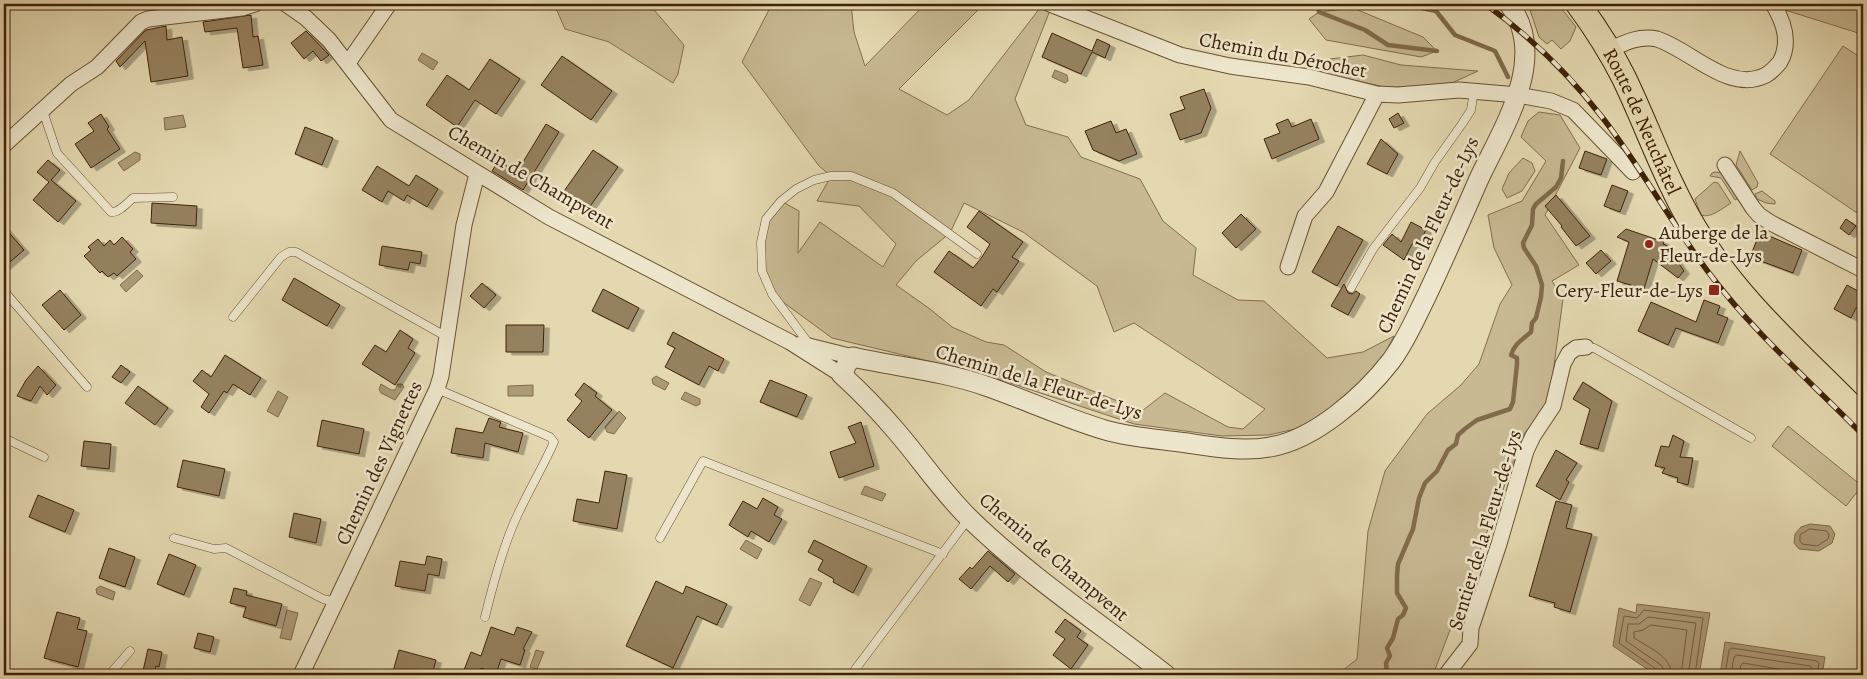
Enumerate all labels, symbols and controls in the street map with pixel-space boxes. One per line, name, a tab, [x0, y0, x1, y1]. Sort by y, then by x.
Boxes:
street label: Chemin du Dérochet	[1197, 26, 1369, 85]
street label: Route de Neuchâtel	[1597, 43, 1688, 199]
street label: Chemin de Champvent	[443, 118, 619, 236]
street label: Chemin de la Fleur-de-Lys	[1370, 132, 1486, 338]
place label: Auberge de la Fleur-de-Lys	[1658, 219, 1769, 269]
marker: Auberge de la Fleur-de-Lys	[1643, 238, 1655, 250]
place label: Cery-Fleur-de-Lys	[1555, 277, 1703, 304]
marker: Cery-Fleur-de-Lys	[1707, 283, 1721, 297]
street label: Chemin de la Fleur-de-Lys	[932, 338, 1146, 426]
street label: Chemin des Vignettes	[329, 377, 429, 549]
street label: Sentier de la Fleur-de-Lys	[1442, 427, 1528, 633]
street label: Chemin de Champvent	[973, 486, 1135, 628]

